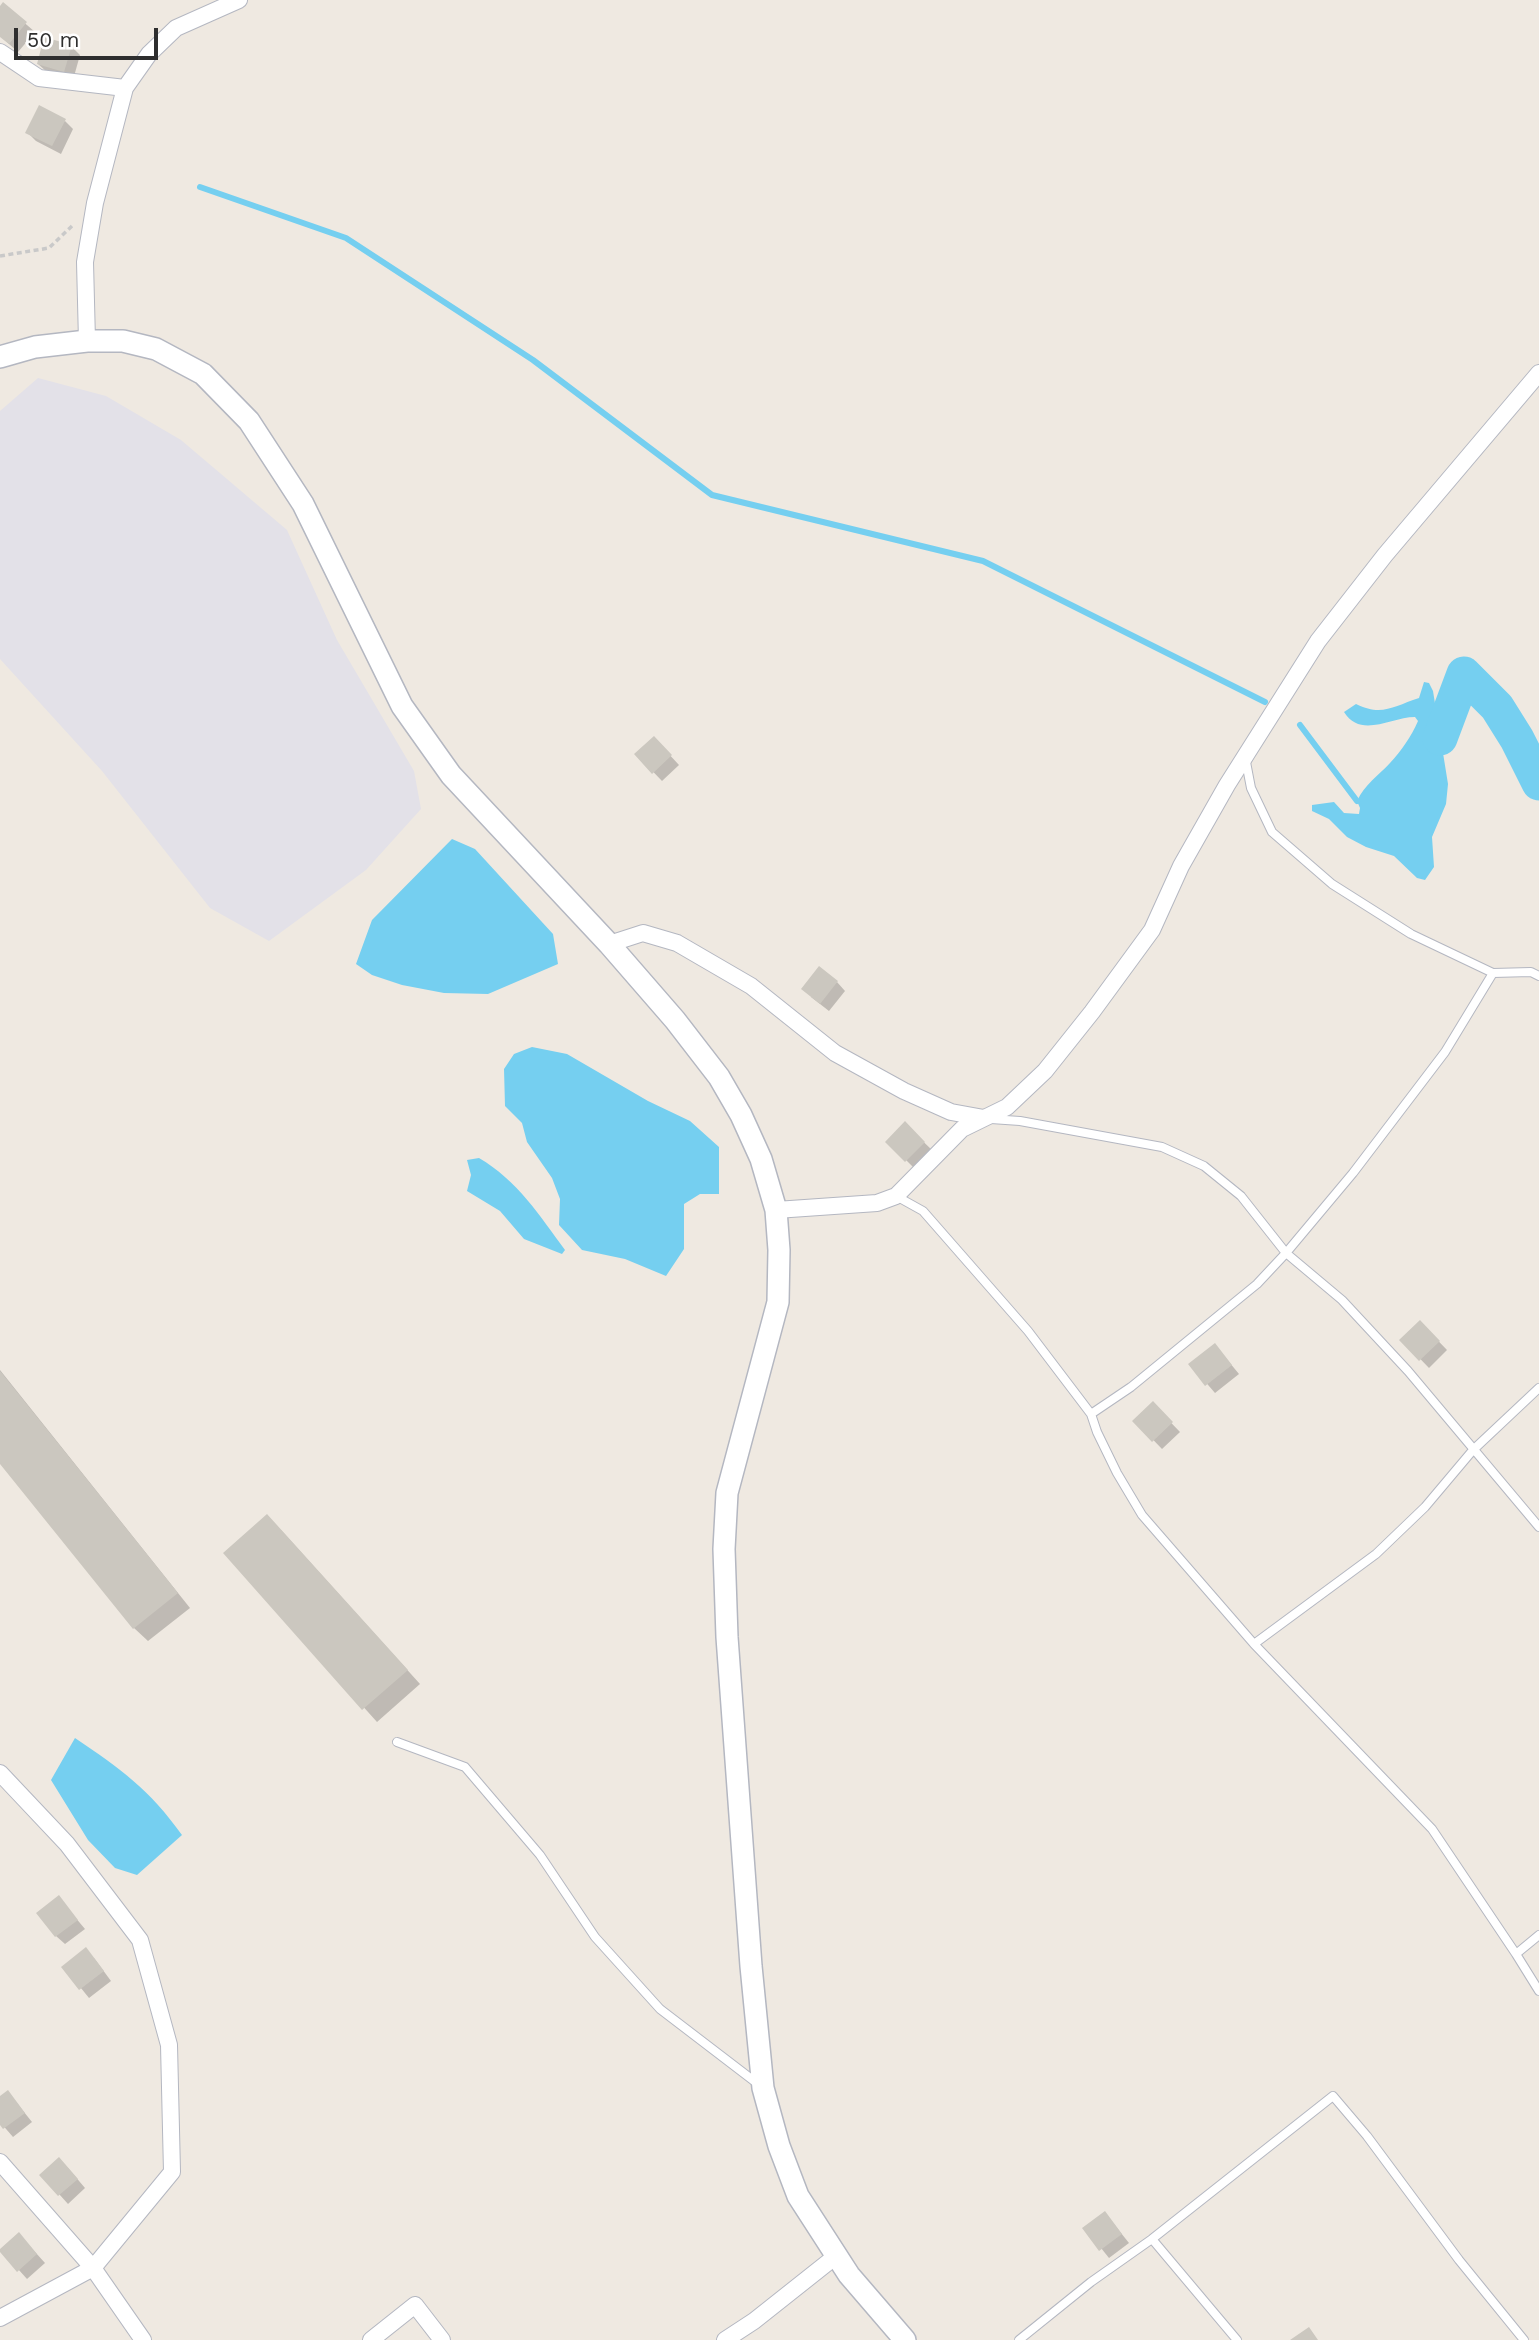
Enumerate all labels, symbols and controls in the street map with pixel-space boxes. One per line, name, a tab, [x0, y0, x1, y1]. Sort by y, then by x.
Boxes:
scale bar	[18, 14, 161, 58]
text: 50 m	[27, 27, 79, 52]

